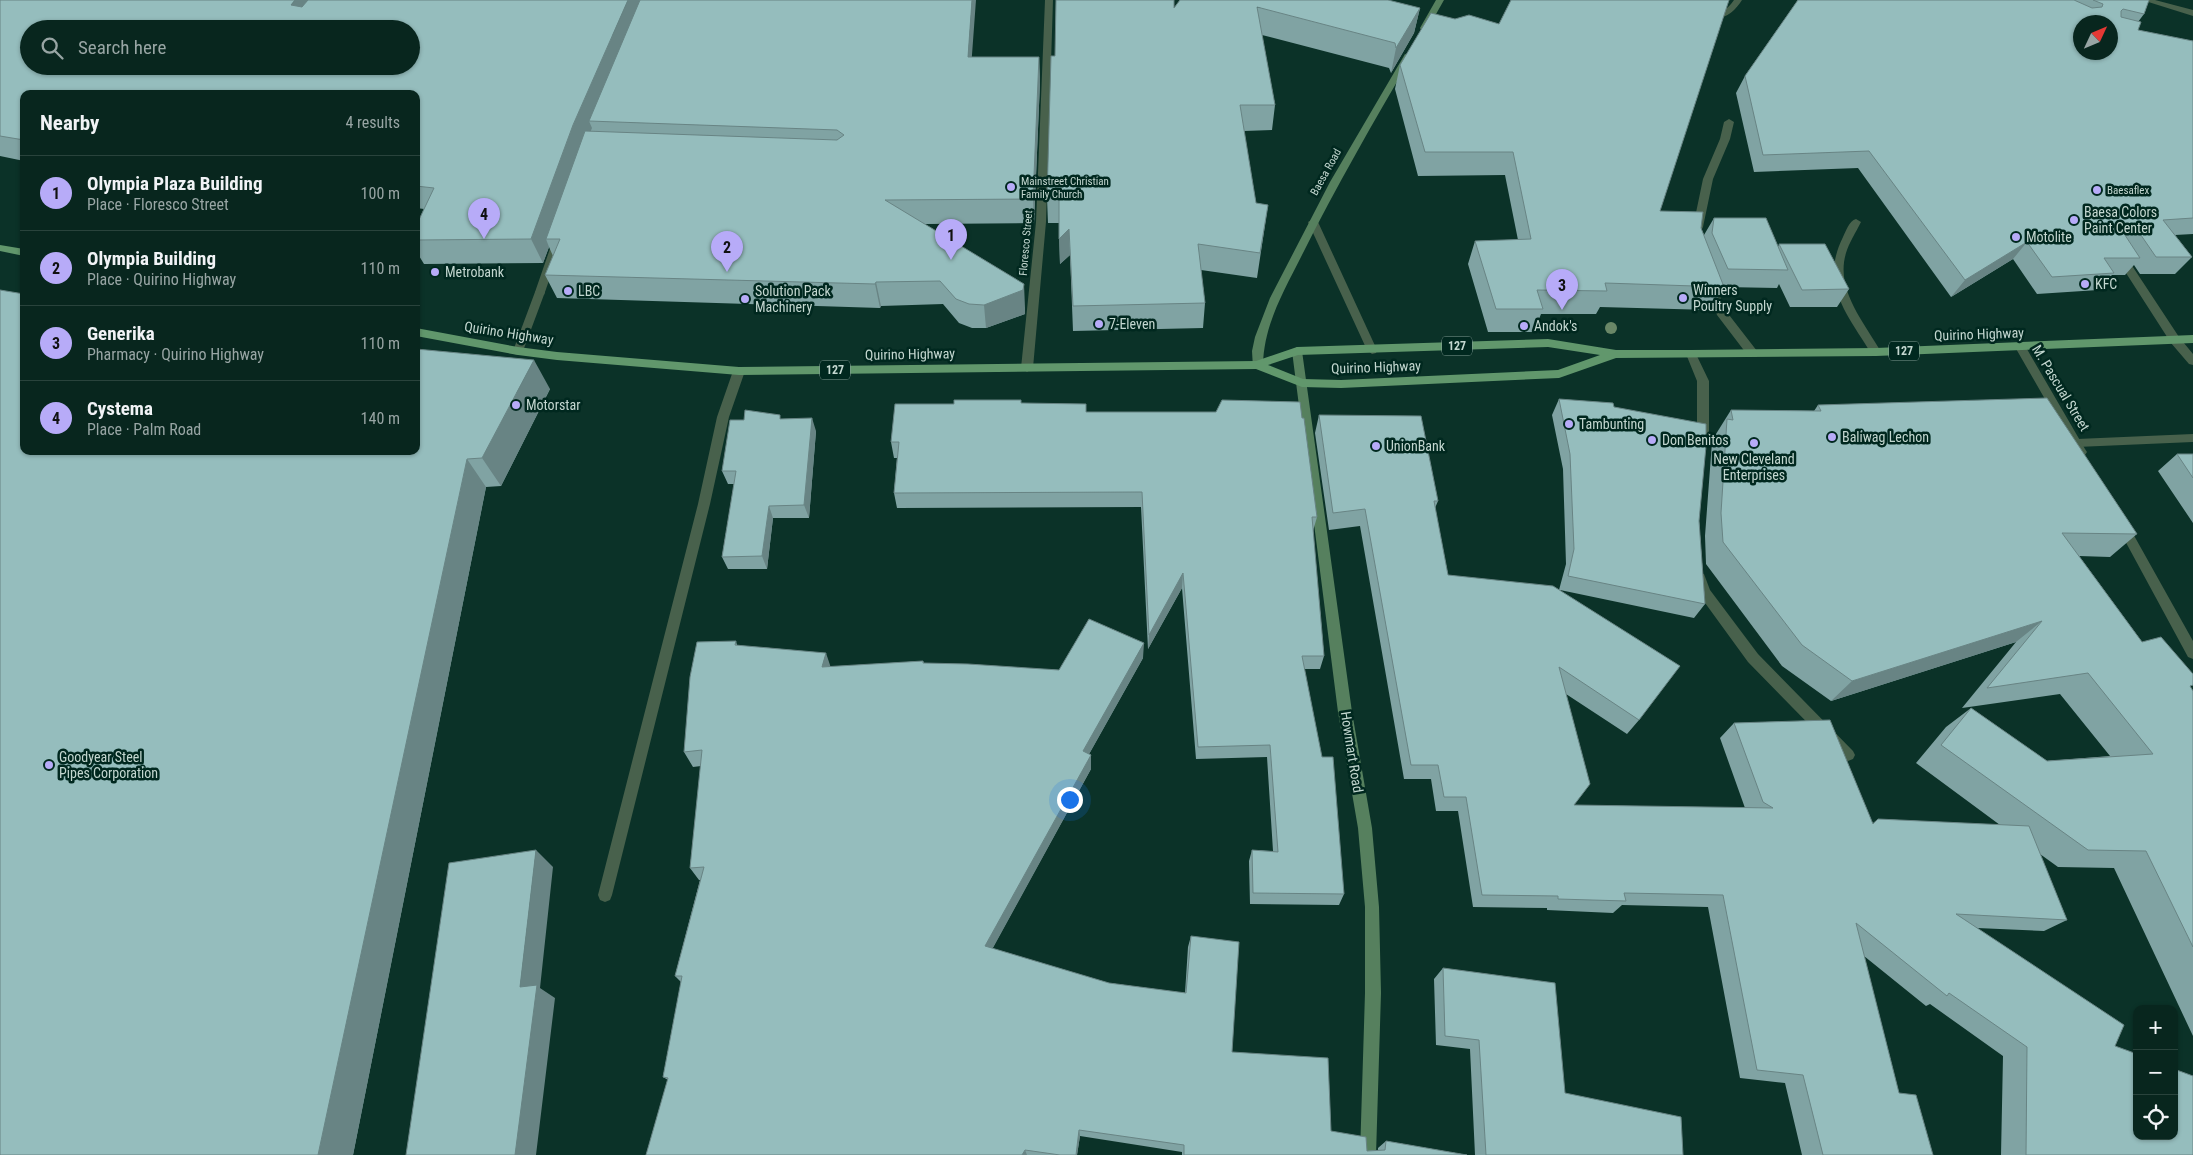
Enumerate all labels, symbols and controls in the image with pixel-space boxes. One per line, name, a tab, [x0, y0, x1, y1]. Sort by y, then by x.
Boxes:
north arrow	[2073, 15, 2118, 60]
search box	[20, 20, 420, 75]
icon: search	[38, 34, 66, 62]
text: Search here	[78, 36, 166, 59]
text: Nearby	[40, 111, 99, 135]
text: 4 results	[345, 113, 400, 132]
street label: Baesa Road	[1308, 146, 1344, 198]
text: Olympia Plaza Building	[87, 172, 263, 195]
place label: Mainstreet Christian Family Church	[1021, 175, 1109, 201]
marker: Mainstreet Christian Family Church	[1005, 181, 1017, 193]
text: 1	[52, 184, 60, 203]
text: 100 m	[361, 184, 400, 203]
marker: Baesaflex	[2091, 184, 2103, 196]
place label: Baesaflex	[2107, 184, 2149, 197]
text: Place · Floresco Street	[87, 195, 229, 214]
pin: 4	[468, 198, 500, 239]
place label: Baesa Colors Paint Center	[2084, 204, 2157, 236]
street label: Floresco Street	[1017, 210, 1035, 276]
marker: Baesa Colors Paint Center	[2068, 214, 2080, 226]
pin: 1	[935, 219, 967, 260]
place label: Motolite	[2026, 229, 2072, 245]
pin: 2	[711, 231, 743, 272]
marker: Motolite	[2010, 231, 2022, 243]
text: Olympia Building	[87, 247, 216, 270]
text: 2	[52, 259, 60, 278]
text: 110 m	[361, 259, 400, 278]
place label: Metrobank	[445, 264, 505, 280]
marker: Metrobank	[429, 266, 441, 278]
pin: 3	[1546, 269, 1578, 310]
text: Place · Quirino Highway	[87, 270, 236, 289]
place label: KFC	[2095, 276, 2117, 292]
marker: KFC	[2079, 278, 2091, 290]
place label: Winners Poultry Supply	[1693, 282, 1772, 314]
place label: LBC	[578, 283, 600, 299]
place label: Solution Pack Machinery	[755, 283, 832, 315]
marker: LBC	[562, 285, 574, 297]
marker: Winners Poultry Supply	[1677, 292, 1689, 304]
marker: Solution Pack Machinery	[739, 293, 751, 305]
place label: 7-Eleven	[1109, 316, 1155, 332]
street label: Quirino Highway	[463, 318, 555, 348]
marker: 7-Eleven	[1093, 318, 1105, 330]
place label: Andok's	[1534, 318, 1577, 334]
marker: Andok's	[1518, 320, 1530, 332]
text: Generika	[87, 322, 155, 345]
street label: Quirino Highway	[1934, 324, 2024, 344]
text: 3	[52, 334, 60, 353]
text: 110 m	[361, 334, 400, 353]
road number: 127	[1442, 336, 1472, 356]
road number: 127	[1889, 342, 1919, 361]
street label: M. Pascual Street	[2029, 342, 2093, 434]
text: Pharmacy · Quirino Highway	[87, 345, 264, 364]
street label: Quirino Highway	[865, 345, 955, 363]
street label: Quirino Highway	[1331, 357, 1421, 377]
road number: 127	[820, 360, 850, 380]
text: Cystema	[87, 397, 153, 420]
place label: Motorstar	[526, 397, 580, 413]
marker: Motorstar	[510, 399, 522, 411]
text: 4	[52, 409, 60, 428]
text: 140 m	[361, 409, 400, 428]
place label: Tambunting	[1579, 416, 1644, 432]
marker: Tambunting	[1563, 418, 1575, 430]
text: Place · Palm Road	[87, 420, 201, 439]
place label: Baliwag Lechon	[1842, 429, 1929, 445]
marker: Baliwag Lechon	[1826, 431, 1838, 443]
place label: Don Benitos	[1662, 432, 1729, 448]
marker: Don Benitos	[1646, 434, 1658, 446]
marker: New Cleveland Enterprises	[1748, 437, 1760, 449]
place label: UnionBank	[1386, 438, 1446, 454]
marker: UnionBank	[1370, 440, 1382, 452]
place label: New Cleveland Enterprises	[1713, 451, 1795, 483]
street label: Howmart Road	[1338, 710, 1366, 794]
place label: Goodyear Steel Pipes Corporation	[59, 749, 158, 781]
marker: Goodyear Steel Pipes Corporation	[43, 759, 55, 771]
your location	[1057, 787, 1083, 813]
map controls	[2133, 1005, 2178, 1140]
button: +	[2133, 1005, 2178, 1050]
button: −	[2133, 1050, 2178, 1095]
button: locate	[2133, 1095, 2178, 1140]

